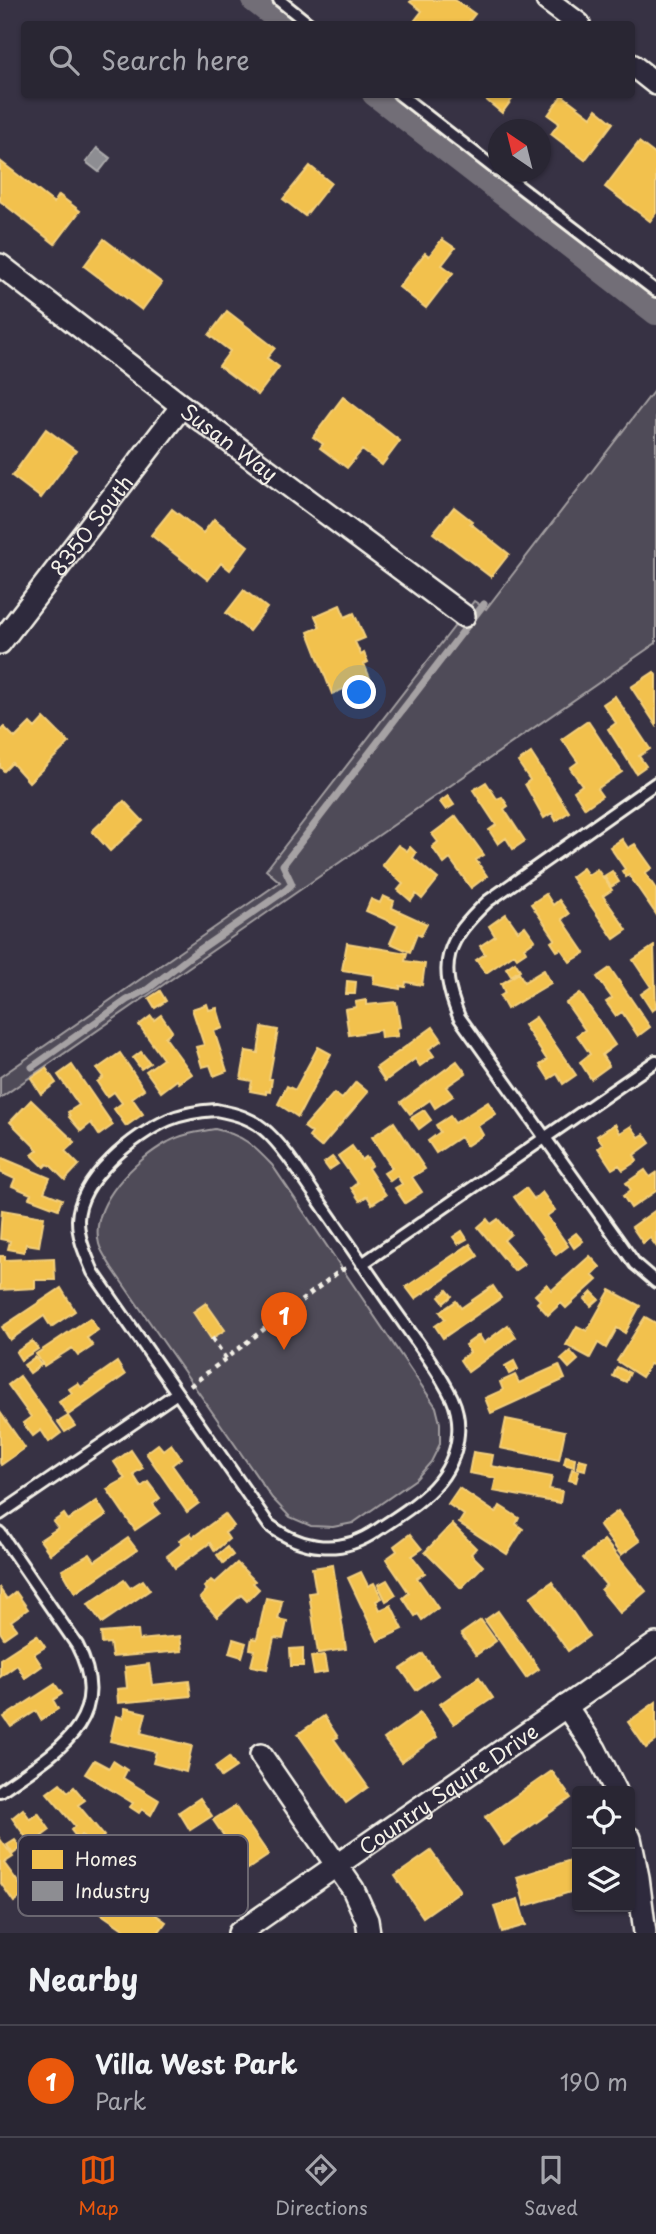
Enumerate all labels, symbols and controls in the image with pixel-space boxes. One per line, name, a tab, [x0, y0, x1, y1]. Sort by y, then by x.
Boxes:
search box	[21, 21, 635, 98]
text: Search here	[101, 40, 250, 79]
icon: search	[45, 41, 83, 79]
north arrow	[488, 119, 551, 182]
street label: Susan Way	[174, 395, 285, 489]
street label: 8350 South	[41, 467, 140, 582]
your location	[342, 675, 376, 709]
pin: 1	[261, 1292, 307, 1350]
street label: Country Squire Drive	[351, 1715, 544, 1862]
map controls	[572, 1786, 635, 1912]
button: locate	[572, 1786, 635, 1849]
legend	[18, 1835, 248, 1916]
text: Homes	[75, 1844, 137, 1872]
button: layers	[572, 1849, 635, 1912]
text: Industry	[75, 1876, 150, 1904]
text: Nearby	[28, 1956, 138, 2001]
text: Villa West Park	[95, 2044, 298, 2083]
text: 1	[46, 2064, 57, 2099]
text: 190 m	[560, 2064, 628, 2099]
text: Park	[95, 2083, 146, 2118]
tab: Map	[78, 2151, 119, 2221]
tab: Directions	[275, 2151, 368, 2221]
tab: Saved	[524, 2151, 578, 2221]

